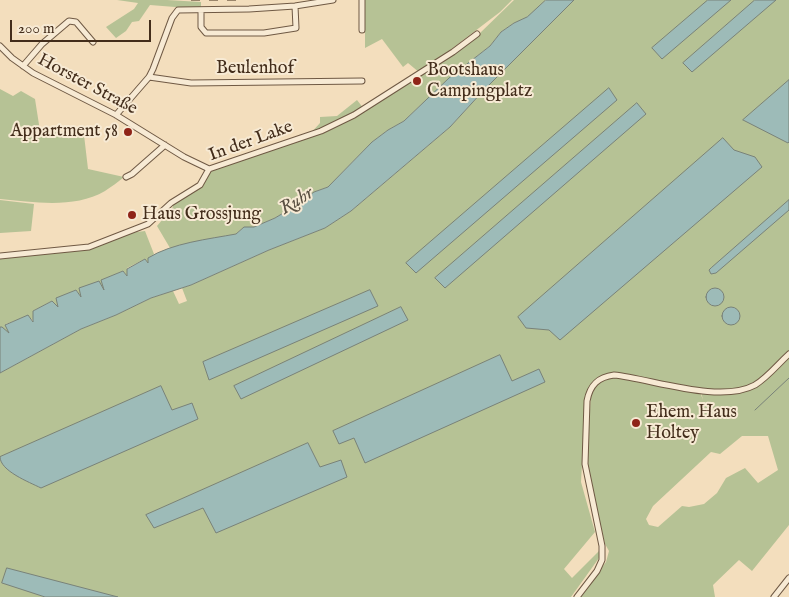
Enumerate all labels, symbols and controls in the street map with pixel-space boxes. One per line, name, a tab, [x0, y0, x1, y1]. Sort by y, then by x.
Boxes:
scale bar	[12, 10, 154, 42]
text: 200 m	[18, 19, 55, 38]
street label: Horster Straße	[33, 50, 141, 120]
street label: Beulenhof	[216, 58, 294, 80]
place label: Bootshaus Campingplatz	[427, 60, 532, 102]
marker: Bootshaus Campingplatz	[411, 75, 423, 87]
street label: In der Lake	[206, 117, 296, 167]
place label: Appartment 58	[10, 121, 118, 143]
marker: Appartment 58	[122, 126, 134, 138]
water label: Ruhr	[276, 183, 318, 221]
place label: Haus Grossjung	[142, 204, 261, 226]
marker: Haus Grossjung	[126, 209, 138, 221]
place label: Ehem. Haus Holtey	[646, 402, 737, 444]
marker: Ehem. Haus Holtey	[630, 417, 642, 429]

